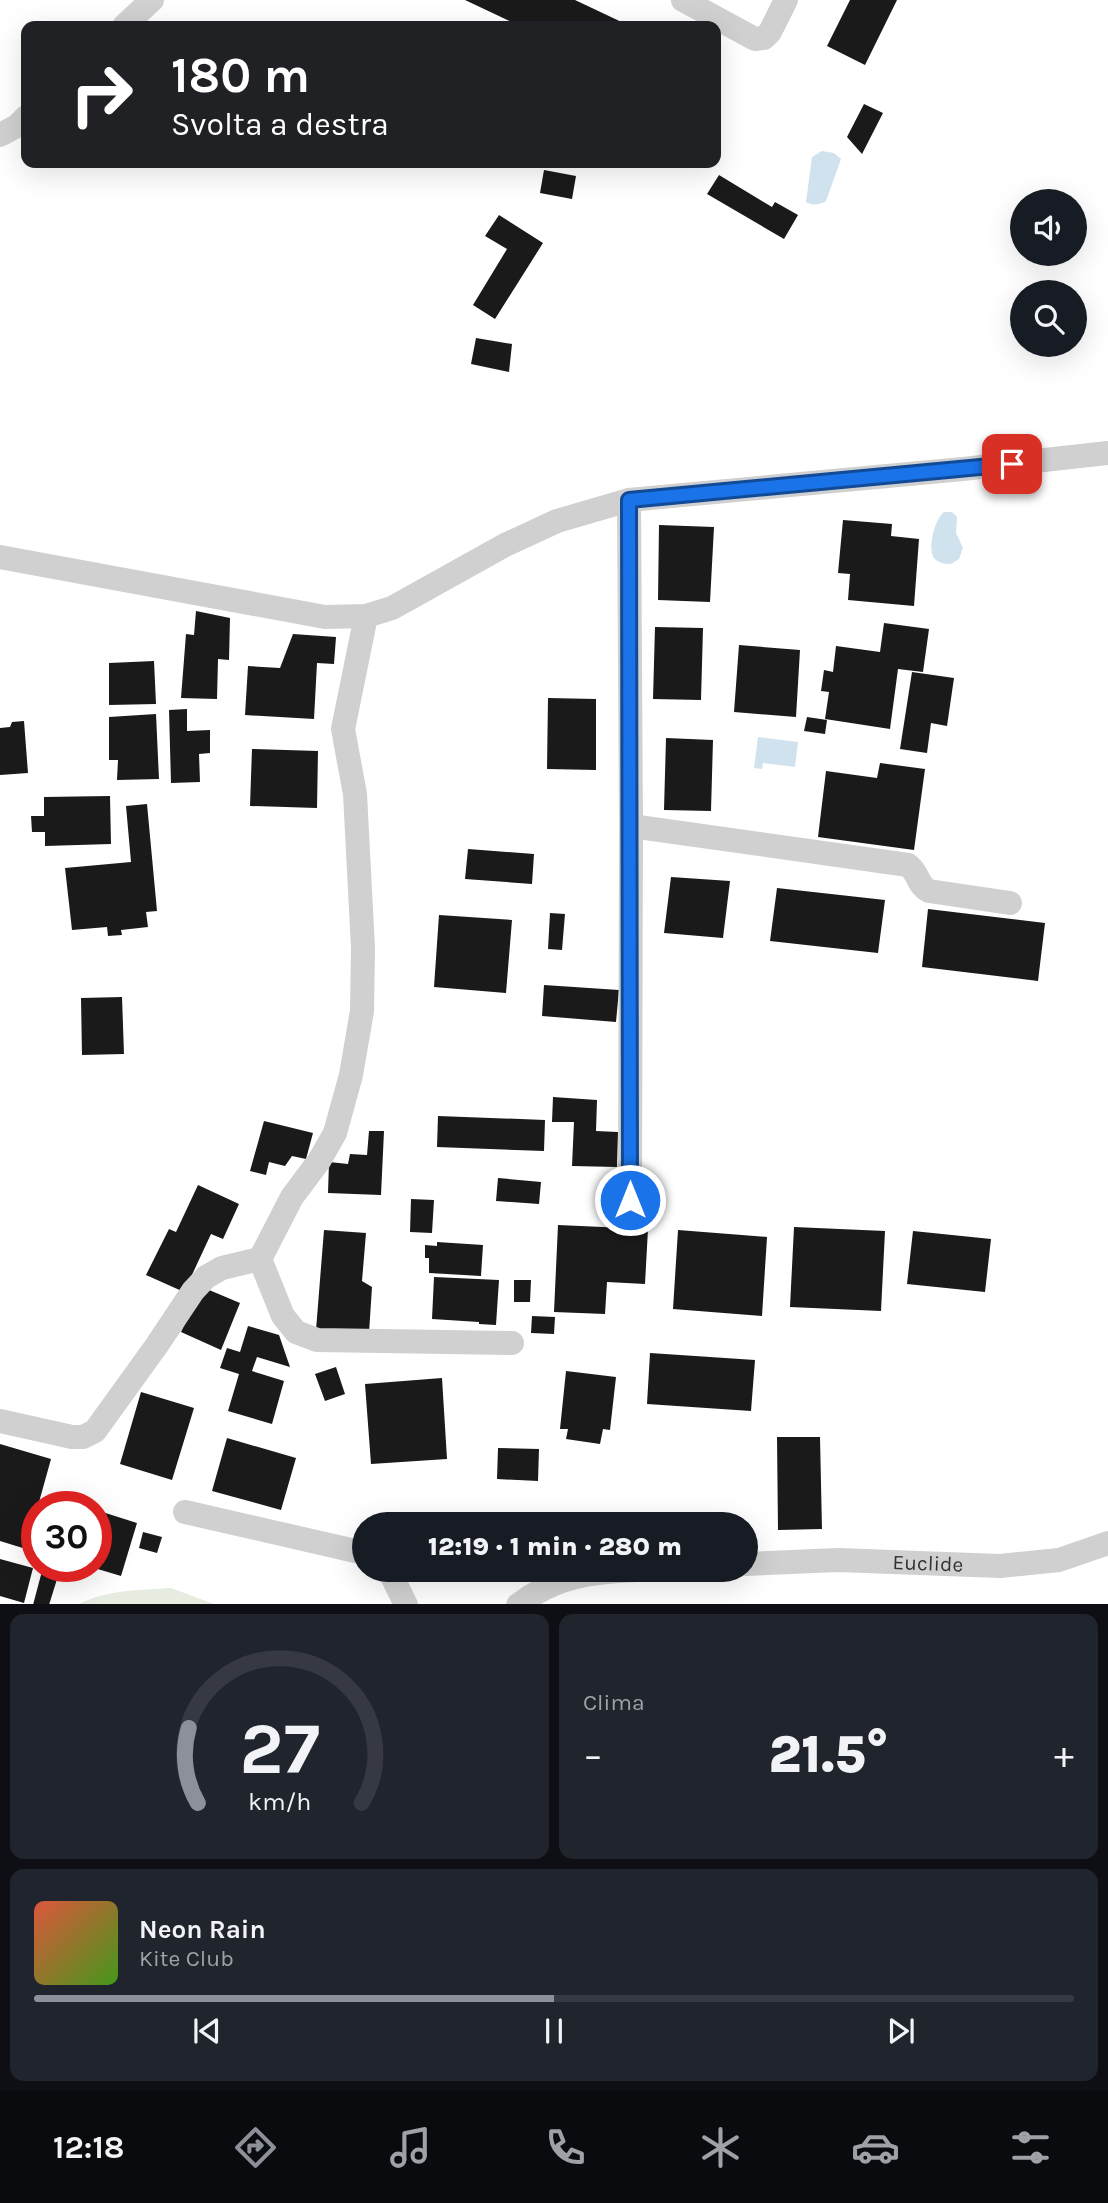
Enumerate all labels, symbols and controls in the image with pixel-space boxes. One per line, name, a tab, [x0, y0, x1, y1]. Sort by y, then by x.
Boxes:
text: 180 m	[171, 47, 310, 104]
icon: right	[56, 49, 147, 140]
text: Svolta a destra	[171, 106, 389, 143]
map controls	[1010, 189, 1087, 357]
button: sound	[1010, 189, 1087, 266]
button: search	[1010, 280, 1087, 357]
pin	[982, 434, 1042, 494]
icon: arrive	[993, 445, 1031, 483]
position arrow	[593, 1163, 667, 1237]
speed limit sign: 30	[21, 1491, 112, 1582]
text: 12:19 · 1 min · 280 m	[428, 1531, 682, 1562]
street label: Euclide	[892, 1550, 964, 1577]
text: Clima	[583, 1689, 645, 1716]
text: 27	[239, 1706, 320, 1791]
text: 21.5°	[768, 1724, 889, 1785]
text: −	[583, 1733, 603, 1778]
text: +	[1054, 1733, 1074, 1778]
text: km/h	[248, 1786, 311, 1815]
text: Neon Rain	[139, 1914, 266, 1945]
text: Kite Club	[139, 1945, 234, 1972]
icon: previous	[188, 2012, 226, 2050]
icon: pause	[535, 2012, 573, 2050]
icon: next	[882, 2012, 920, 2050]
icon: directions	[231, 2123, 280, 2172]
icon: music	[386, 2123, 435, 2172]
icon: phone	[541, 2123, 590, 2172]
icon: climate	[696, 2123, 745, 2172]
icon: car	[851, 2123, 900, 2172]
icon: filters	[1006, 2123, 1055, 2172]
text: 12:18	[53, 2129, 125, 2166]

